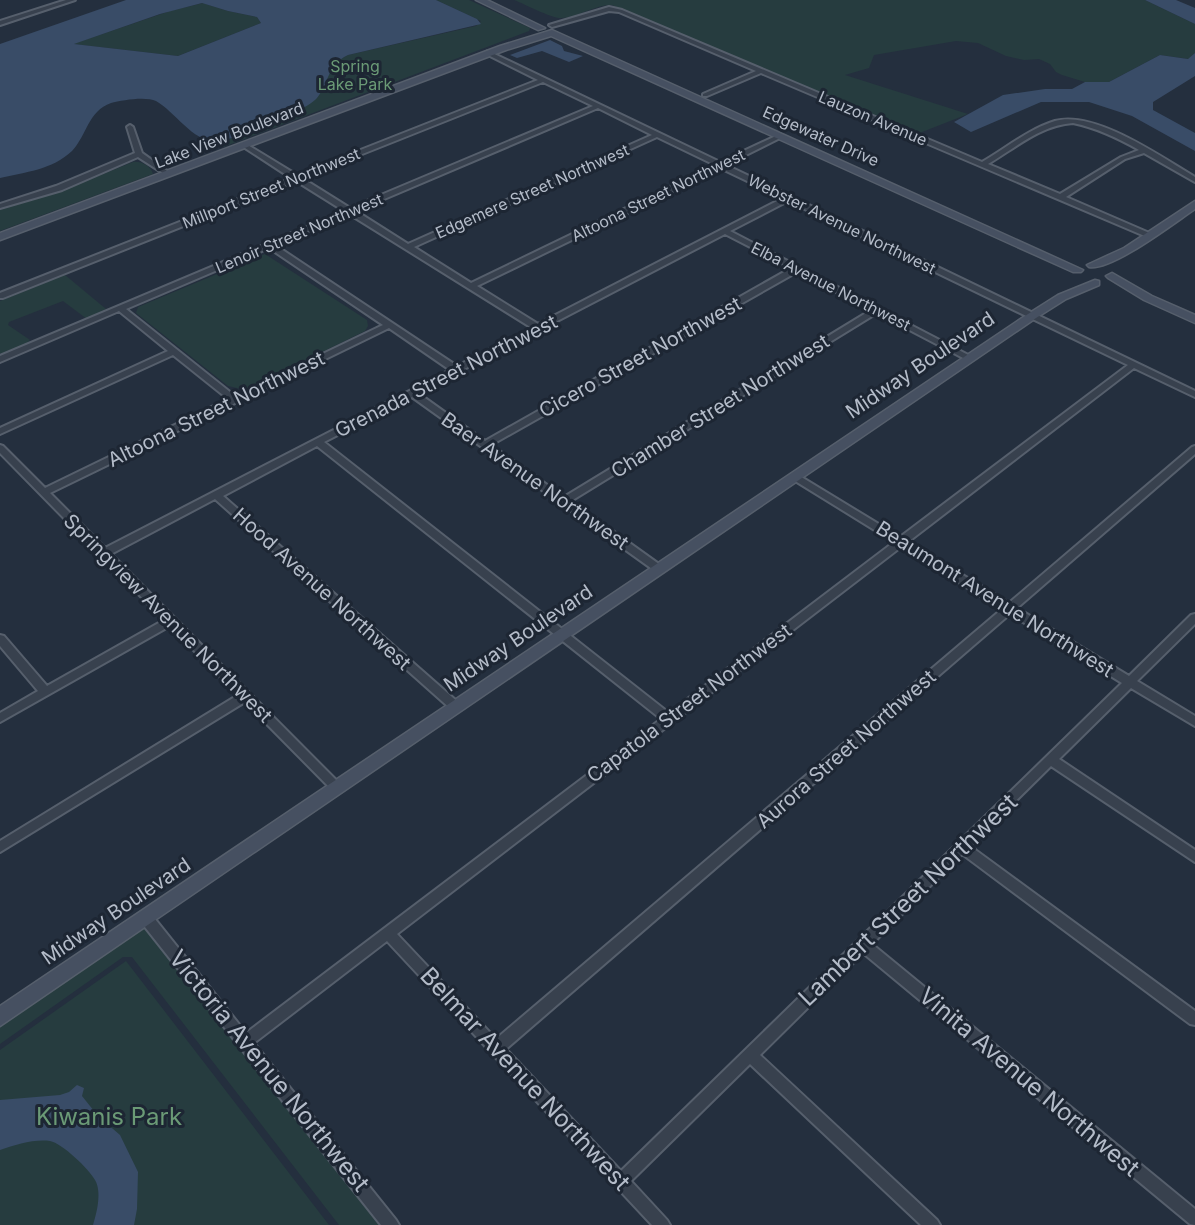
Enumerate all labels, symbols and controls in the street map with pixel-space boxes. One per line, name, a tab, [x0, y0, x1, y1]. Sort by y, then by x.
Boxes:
park label: Spring Lake Park	[318, 56, 392, 94]
street label: Lauzon Avenue	[816, 86, 930, 150]
street label: Lake View Boulevard	[152, 97, 306, 173]
street label: Edgewater Drive	[760, 101, 882, 171]
street label: Edgemere Street Northwest	[432, 139, 632, 243]
street label: Millport Street Northwest	[179, 143, 363, 233]
street label: Altoona Street Northwest	[568, 144, 748, 246]
street label: Webster Avenue Northwest	[745, 170, 939, 278]
street label: Lenoir Street Northwest	[212, 189, 386, 277]
street label: Elba Avenue Northwest	[748, 237, 914, 335]
street label: Cicero Street Northwest	[535, 291, 746, 423]
street label: Midway Boulevard	[841, 306, 999, 424]
street label: Grenada Street Northwest	[331, 309, 561, 443]
street label: Chamber Street Northwest	[607, 329, 834, 483]
street label: Altoona Street Northwest	[104, 346, 329, 472]
street label: Baer Avenue Northwest	[437, 407, 634, 555]
street label: Hood Avenue Northwest	[228, 503, 416, 675]
street label: Springview Avenue Northwest	[59, 509, 278, 728]
street label: Beaumont Avenue Northwest	[872, 516, 1119, 682]
street label: Midway Boulevard	[439, 579, 597, 697]
street label: Capatola Street Northwest	[582, 618, 796, 788]
street label: Aurora Street Northwest	[752, 664, 941, 833]
street label: Lambert Street Northwest	[792, 787, 1023, 1012]
street label: Midway Boulevard	[37, 852, 195, 970]
street label: Victoria Avenue Northwest	[163, 944, 376, 1197]
street label: Belmar Avenue Northwest	[414, 961, 636, 1196]
street label: Vinita Avenue Northwest	[913, 981, 1146, 1183]
park label: Kiwanis Park	[36, 1102, 182, 1131]

